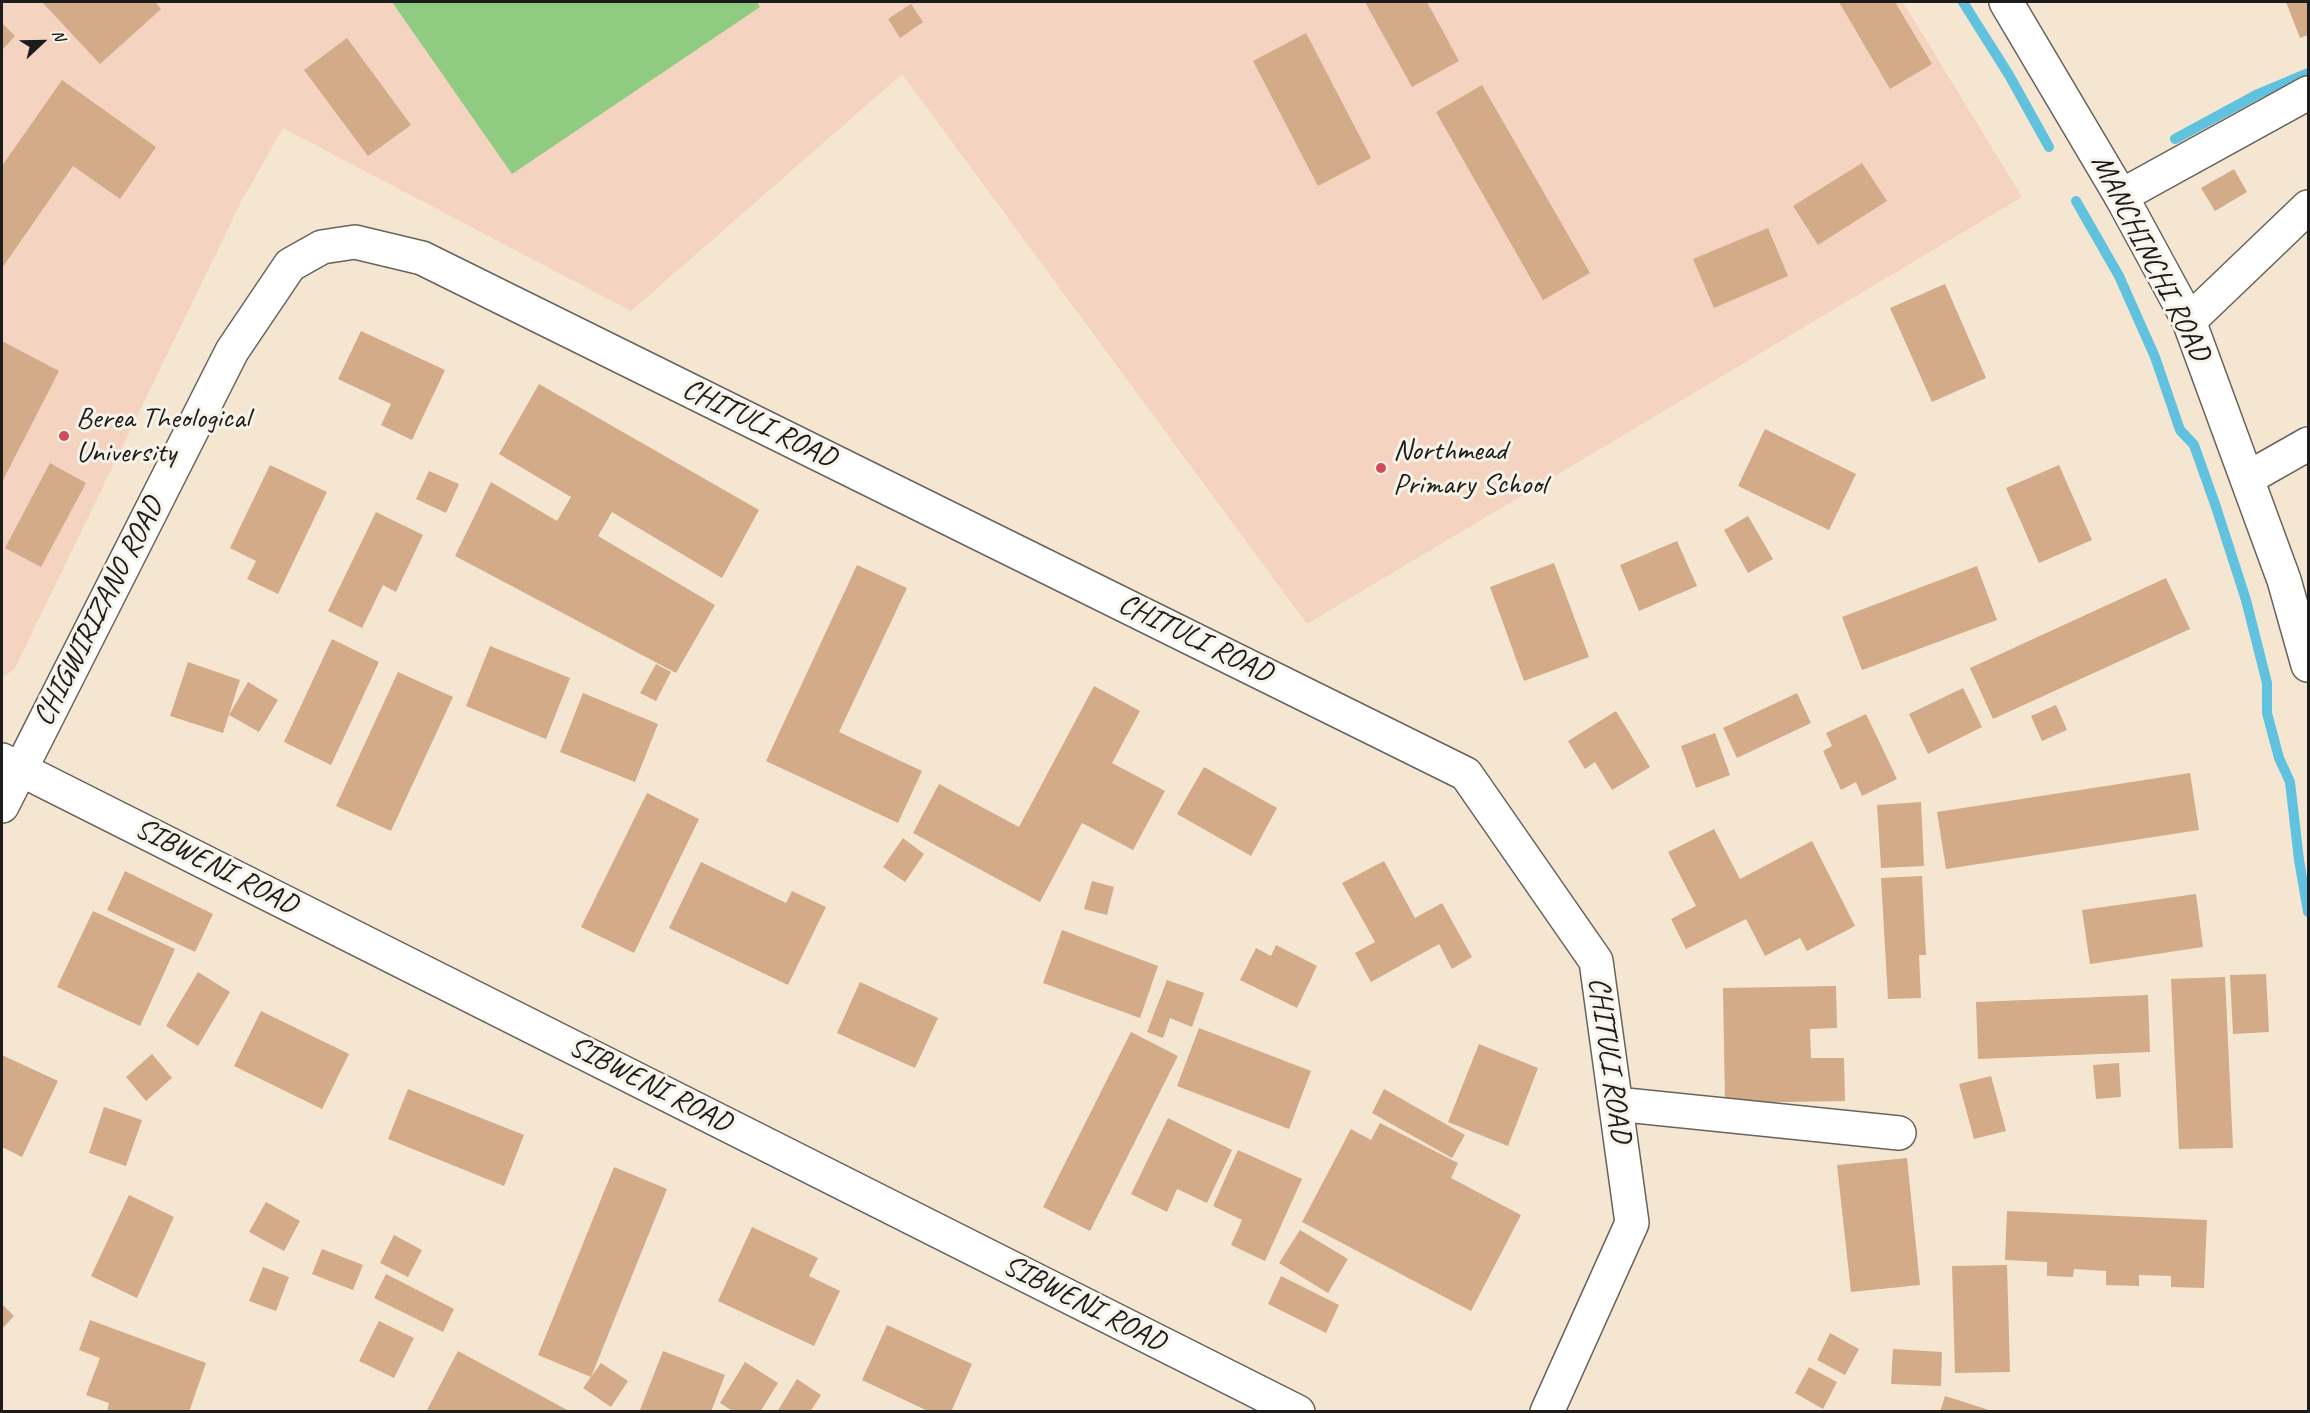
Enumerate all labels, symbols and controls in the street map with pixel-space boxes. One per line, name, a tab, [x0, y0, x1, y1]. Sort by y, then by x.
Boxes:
north arrow	[12, 12, 72, 72]
text: N	[48, 27, 70, 44]
street label: MANCHINCHI ROAD	[2082, 149, 2218, 367]
street label: CHITULI ROAD	[676, 371, 842, 477]
place label: Berea Theological University	[76, 401, 250, 472]
marker: Berea Theological University	[57, 429, 71, 443]
place label: Northmead Primary School	[1393, 433, 1547, 504]
marker: Northmead Primary School	[1374, 461, 1388, 475]
street label: CHIGWIRIZANO ROAD	[26, 492, 172, 732]
street label: CHITULI ROAD	[1112, 586, 1278, 692]
street label: SIBWENI ROAD	[129, 811, 303, 923]
street label: CHITULI ROAD	[1580, 975, 1638, 1145]
street label: SIBWENI ROAD	[563, 1029, 737, 1141]
street label: SIBWENI ROAD	[997, 1248, 1171, 1360]

